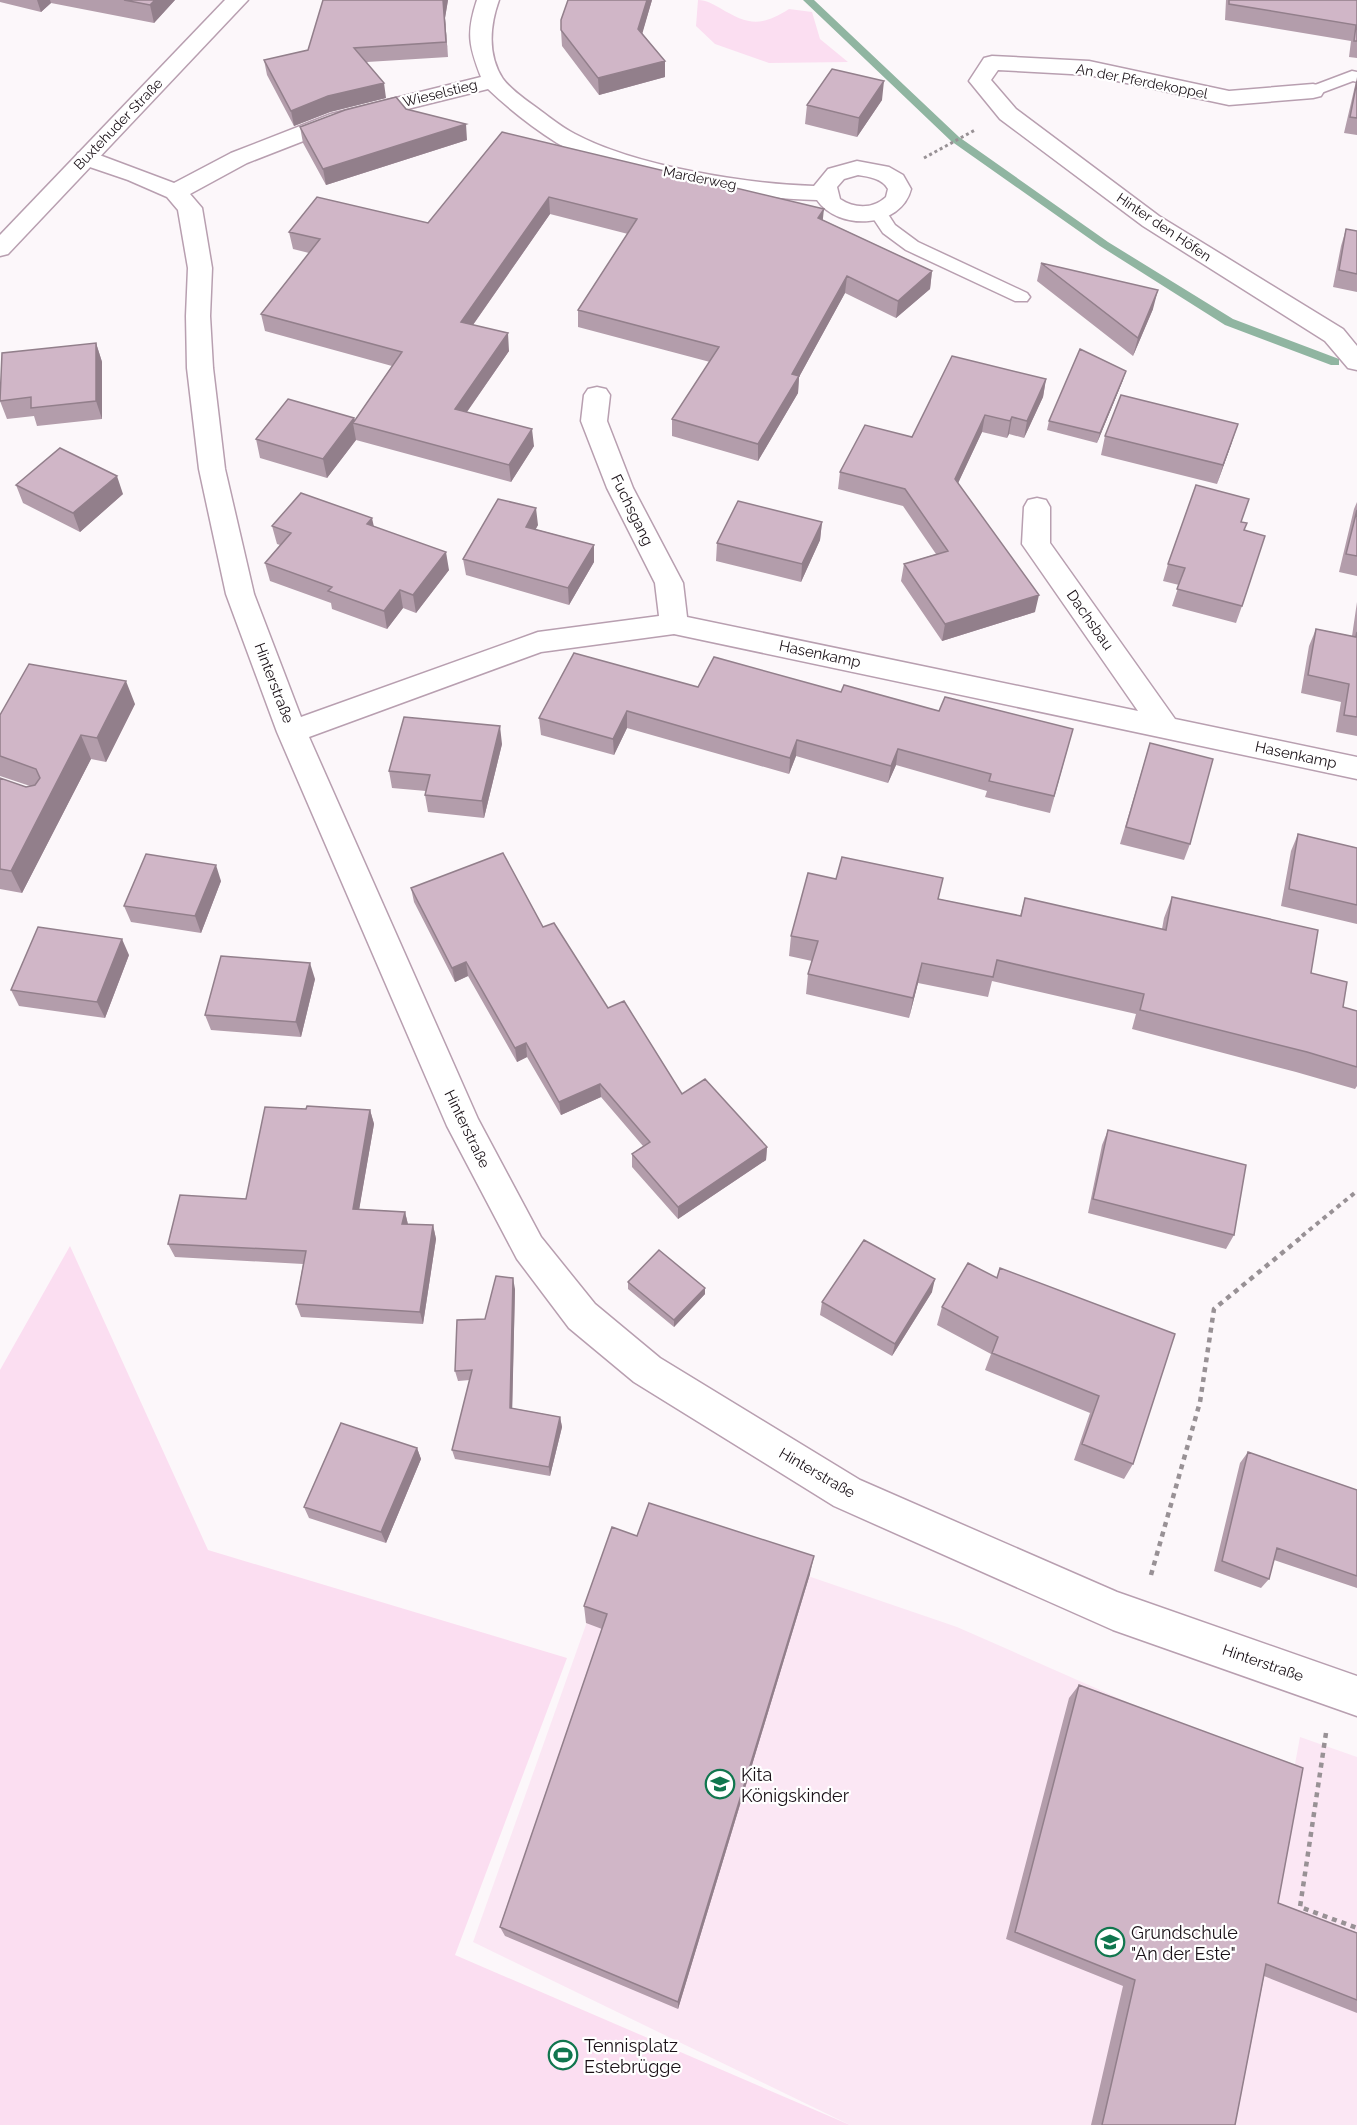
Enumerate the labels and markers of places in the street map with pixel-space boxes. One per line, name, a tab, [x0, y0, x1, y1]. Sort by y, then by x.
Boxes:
place label: Kita Königskinder	[741, 1764, 850, 1806]
school or university icon: Kita Königskinder	[704, 1768, 736, 1800]
place label: Grundschule "An der Este"	[1131, 1922, 1238, 1964]
school or university icon: Grundschule "An der Este"	[1094, 1926, 1126, 1958]
place label: Tennisplatz Estebrügge	[584, 2035, 681, 2077]
sports icon: Tennisplatz Estebrügge	[547, 2039, 579, 2071]

